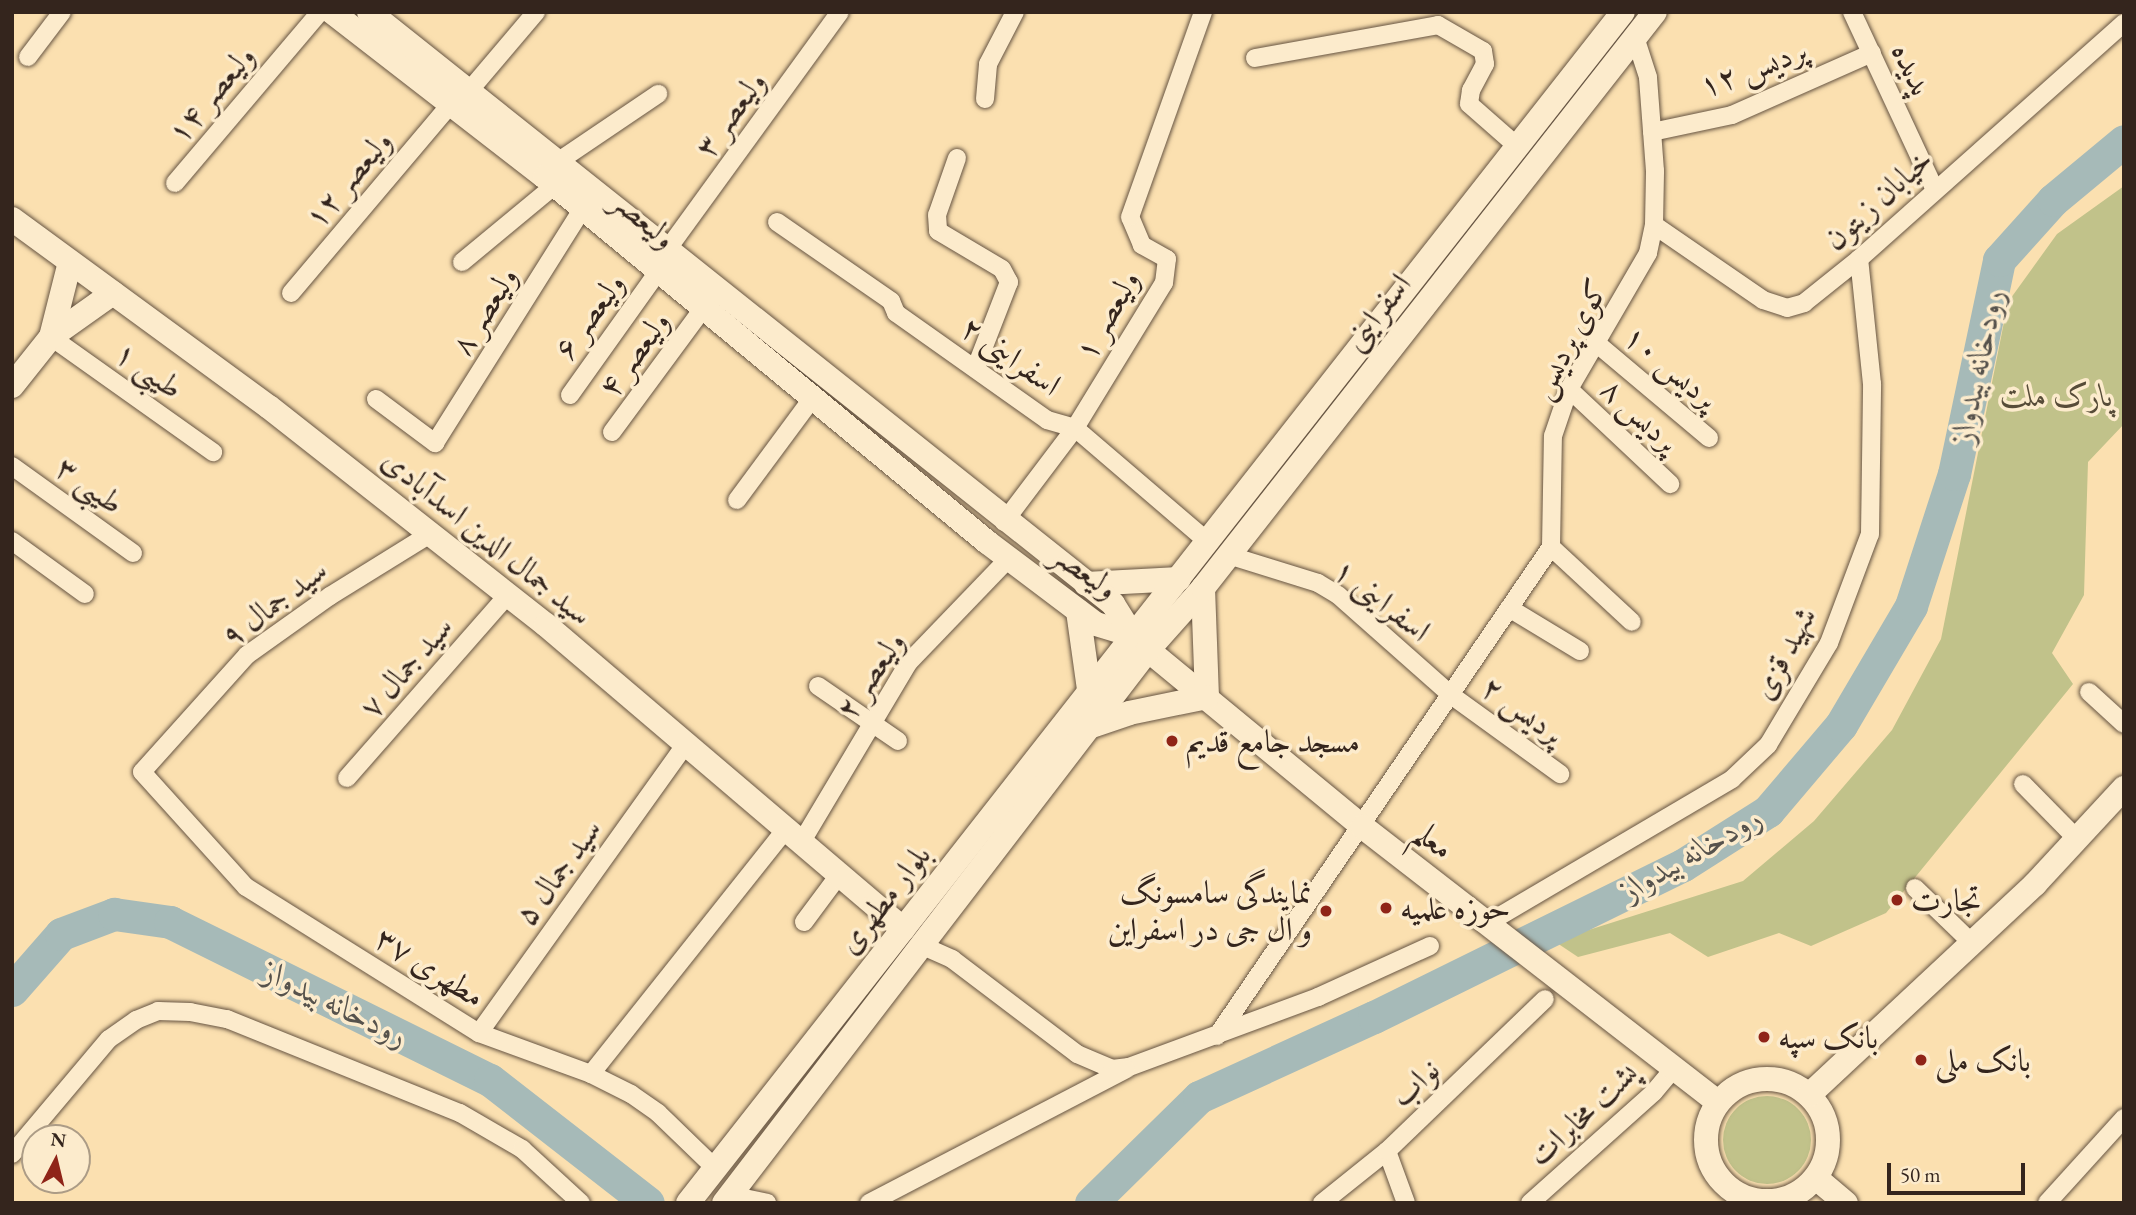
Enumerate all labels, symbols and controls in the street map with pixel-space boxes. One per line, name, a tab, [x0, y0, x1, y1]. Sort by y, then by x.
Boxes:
street label: پردیس ۱۲	[1694, 31, 1812, 105]
street label: ولیعصر ۱۴	[159, 37, 263, 151]
street label: پدیده	[1883, 37, 1941, 101]
street label: ولیعصر ۳	[686, 63, 774, 165]
street label: ولیعصر ۱۲	[296, 122, 400, 236]
street label: خیابان زیتون	[1815, 140, 1941, 258]
street label: ولیعصر	[604, 181, 684, 257]
street label: ولیعصر ۸	[442, 260, 526, 362]
street label: ولیعصر ۱	[1066, 263, 1148, 367]
street label: ولیعصر ۶	[545, 265, 633, 367]
street label: اسفراینی	[1335, 266, 1419, 358]
street label: کوی پردیس	[1521, 272, 1617, 406]
water label: رودخانه بیدواز	[1941, 285, 2013, 447]
street label: ولیعصر ۴	[590, 303, 678, 405]
street label: اسفراینی ۲	[954, 308, 1068, 404]
street label: پردیس ۱۰	[1616, 317, 1726, 417]
street label: طیبی ۱	[108, 333, 190, 407]
street label: پردیس ۸	[1593, 369, 1687, 461]
park label: پارک ملت	[2000, 376, 2114, 414]
street label: سید جمال الدین اسدآبادی	[374, 440, 600, 634]
street label: طیبی ۳	[49, 448, 131, 522]
street label: ولیعصر	[1045, 535, 1125, 607]
street label: اسفراینی ۱	[1326, 550, 1438, 650]
street label: سید جمال ۹	[214, 551, 334, 655]
street label: شهید قزی	[1744, 600, 1824, 706]
street label: سید جمال ۷	[351, 608, 461, 726]
street label: ولیعصر ۲	[827, 624, 913, 726]
street label: پردیس ۲	[1474, 667, 1572, 753]
place label: مسجد جامع قدیم	[1186, 722, 1360, 760]
marker: مسجد جامع قدیم	[1164, 733, 1180, 749]
water label: رودخانه بیدواز	[1613, 797, 1769, 909]
street label: سید جمال ۵	[506, 811, 610, 933]
street label: معلم	[1407, 813, 1461, 867]
street label: بلوار مطهری	[829, 837, 939, 961]
place label: نمایندگی سامسونگ و ال جی در اسفراین	[1107, 874, 1312, 949]
place label: تجارت	[1911, 881, 1981, 919]
place label: حوزه علمیه	[1400, 889, 1510, 927]
marker: تجارت	[1889, 892, 1905, 908]
marker: حوزه علمیه	[1378, 900, 1394, 916]
marker: نمایندگی سامسونگ و ال جی در اسفراین	[1318, 903, 1334, 919]
street label: مطهری ۳۷	[368, 918, 492, 1016]
water label: رودخانه بیدواز	[257, 951, 415, 1055]
place label: بانک سپه	[1778, 1018, 1878, 1056]
marker: بانک سپه	[1756, 1029, 1772, 1045]
place label: بانک ملی	[1935, 1041, 2031, 1079]
street label: نواب	[1382, 1051, 1448, 1115]
marker: بانک ملی	[1913, 1052, 1929, 1068]
street label: پشت مخابرات	[1520, 1054, 1646, 1174]
north arrow	[21, 1124, 91, 1194]
text: N	[49, 1126, 68, 1153]
scale bar	[1891, 1148, 2029, 1192]
text: 50 m	[1900, 1161, 1941, 1188]

